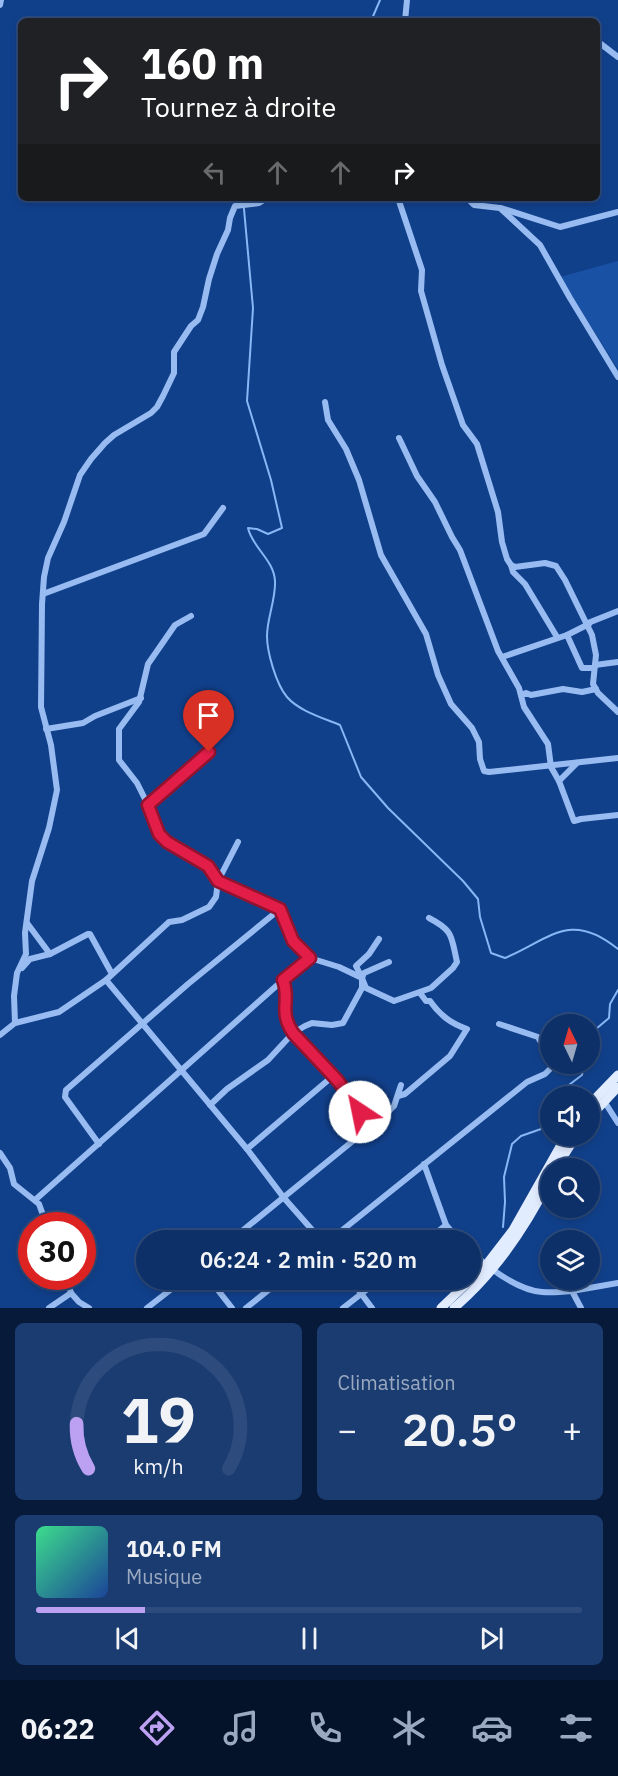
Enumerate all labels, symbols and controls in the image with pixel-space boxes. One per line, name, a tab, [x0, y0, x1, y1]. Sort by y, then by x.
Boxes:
text: 160 m	[141, 36, 264, 91]
icon: right	[42, 42, 120, 120]
text: Tournez à droite	[141, 89, 336, 124]
icon: left	[198, 156, 231, 189]
icon: ahead	[261, 156, 294, 189]
icon: ahead	[324, 156, 357, 189]
icon: right	[387, 156, 420, 189]
pin	[183, 690, 234, 752]
icon: arrive	[192, 699, 225, 732]
north arrow	[540, 1014, 600, 1074]
map controls	[540, 1014, 600, 1290]
position arrow	[328, 1080, 392, 1144]
button: sound	[540, 1086, 600, 1146]
button: search	[540, 1158, 600, 1218]
speed limit sign: 30	[18, 1212, 96, 1290]
button: layers	[540, 1230, 600, 1290]
text: 06:24 · 2 min · 520 m	[200, 1245, 417, 1274]
text: Climatisation	[338, 1369, 456, 1396]
text: 19	[121, 1379, 196, 1460]
text: 20.5°	[402, 1400, 518, 1458]
text: −	[338, 1408, 357, 1451]
text: +	[562, 1408, 582, 1451]
text: km/h	[133, 1452, 183, 1480]
text: 104.0 FM	[126, 1534, 222, 1563]
text: Musique	[126, 1563, 202, 1590]
icon: previous	[111, 1622, 144, 1655]
icon: pause	[293, 1622, 326, 1655]
icon: next	[475, 1622, 508, 1655]
icon: directions	[136, 1707, 178, 1749]
icon: music	[220, 1707, 262, 1749]
icon: phone	[304, 1707, 346, 1749]
icon: climate	[388, 1707, 430, 1749]
icon: car	[471, 1707, 513, 1749]
icon: filters	[555, 1707, 597, 1749]
text: 06:22	[21, 1711, 95, 1746]

